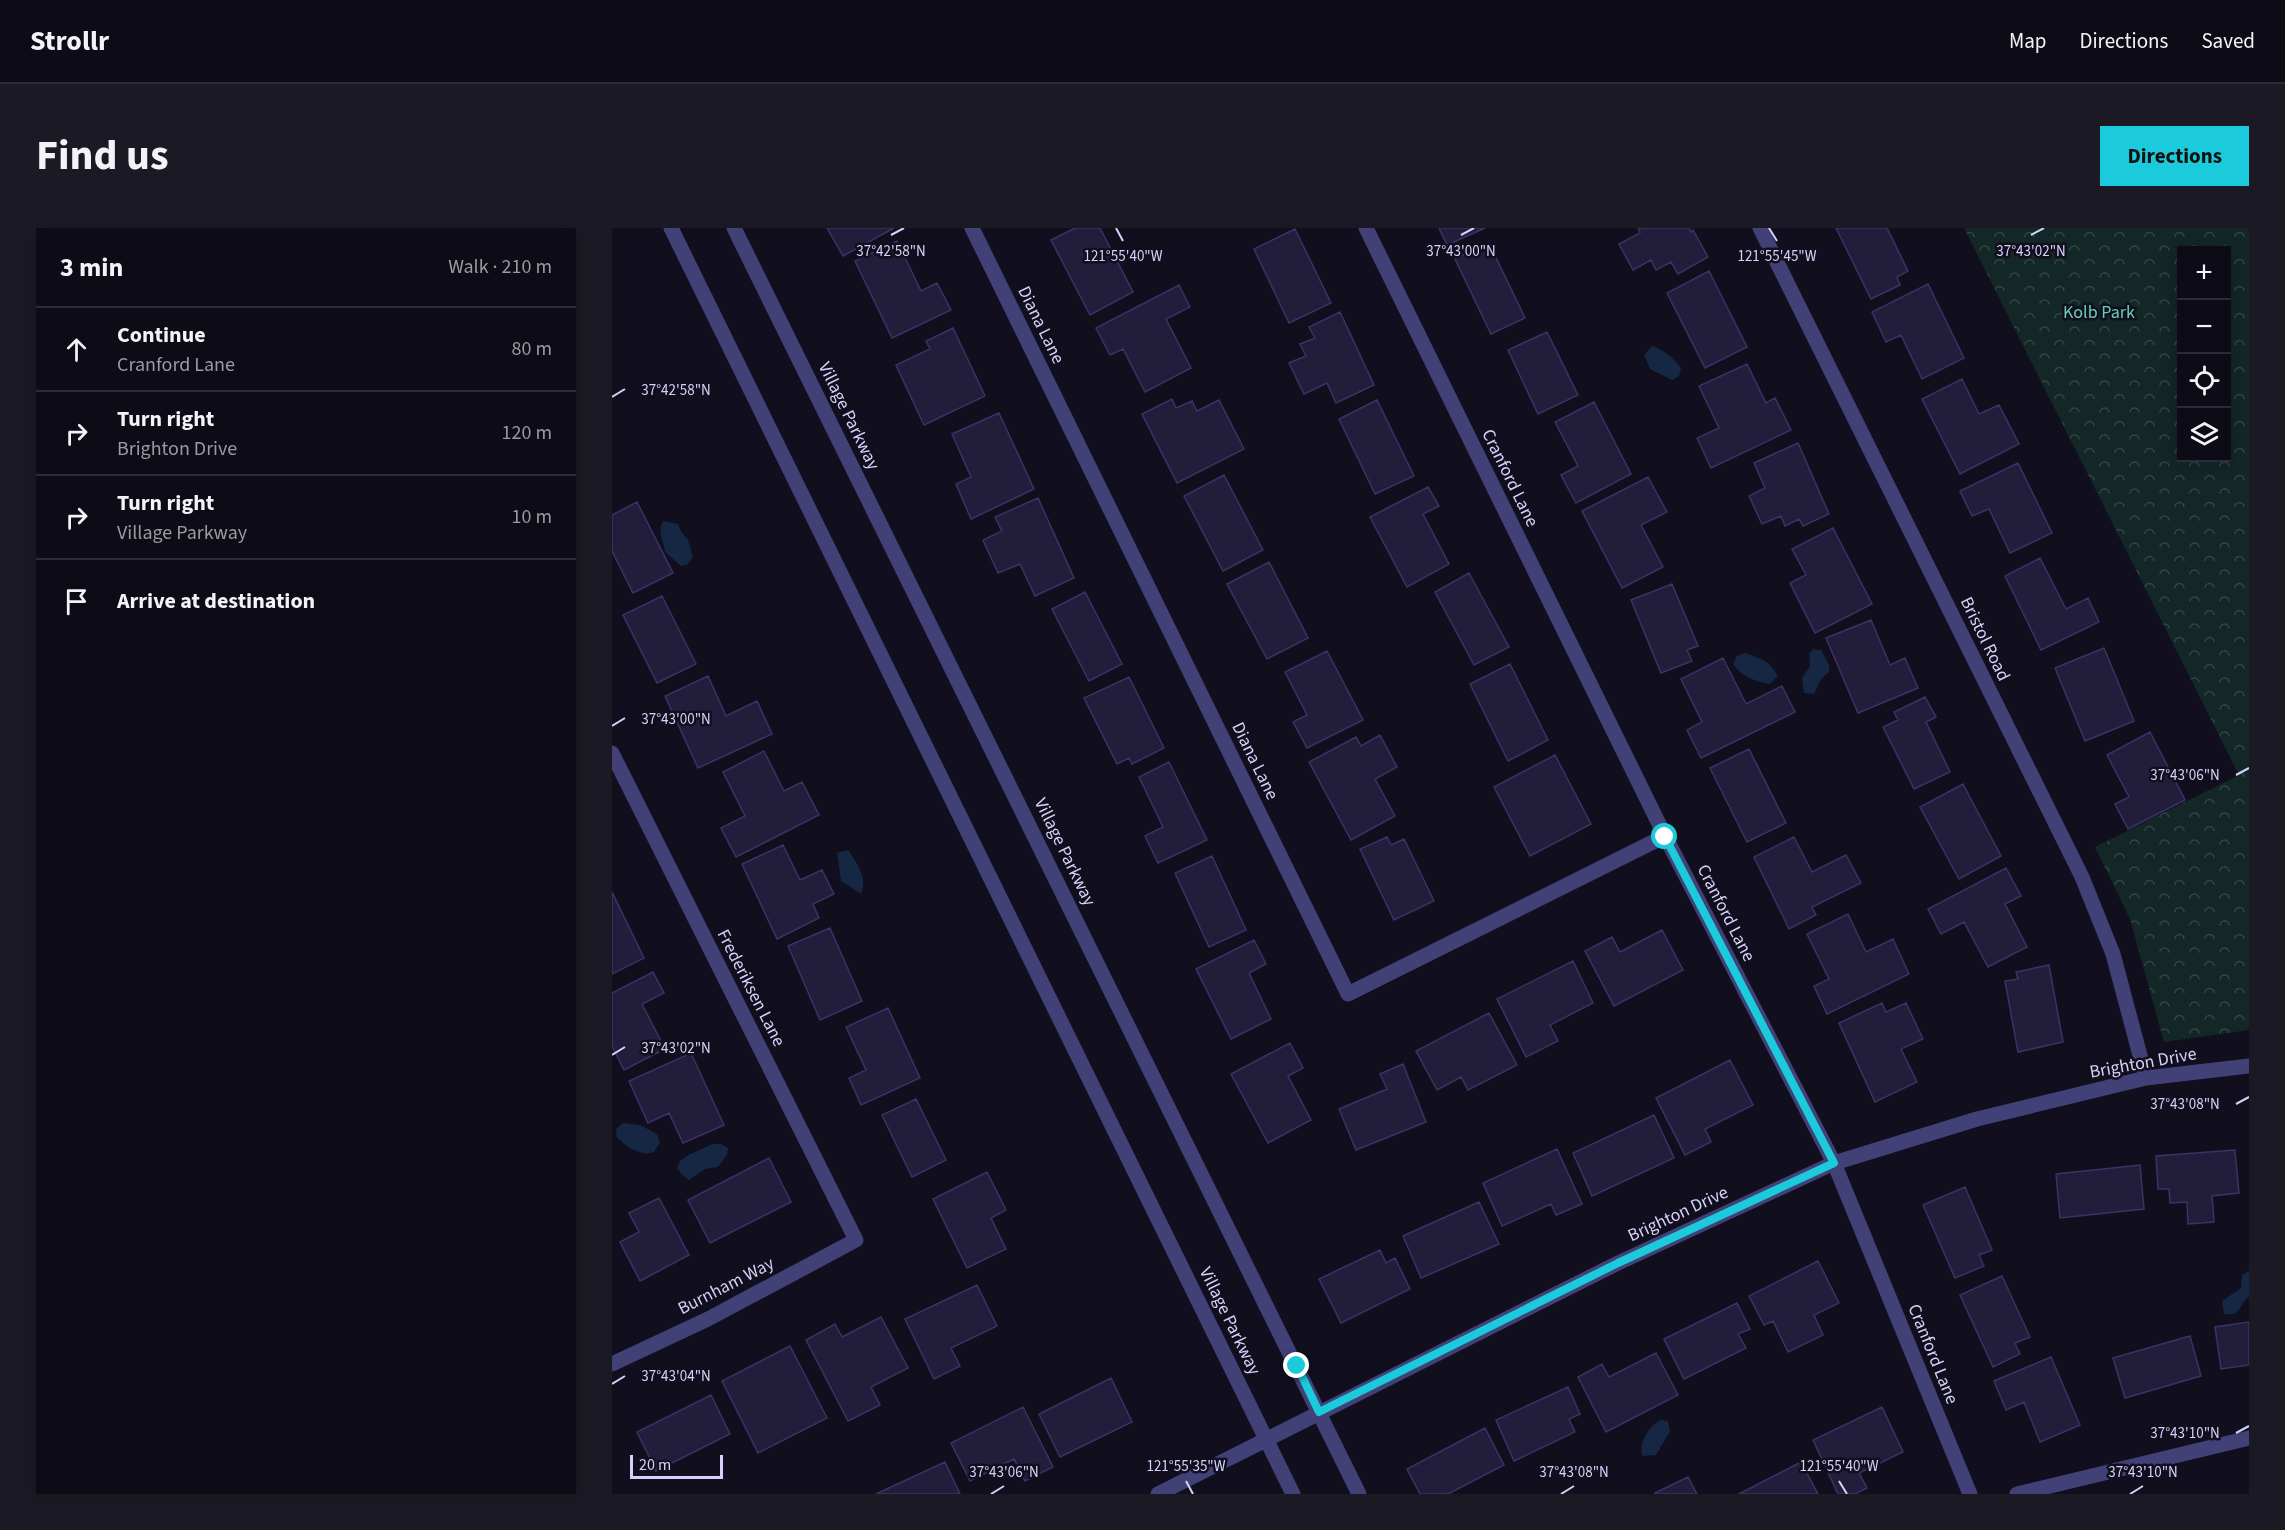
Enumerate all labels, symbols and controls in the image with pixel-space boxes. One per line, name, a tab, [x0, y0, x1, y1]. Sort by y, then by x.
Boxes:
text: Strollr	[30, 21, 109, 61]
text: Map	[2009, 26, 2047, 56]
text: Directions	[2080, 26, 2168, 56]
text: Saved	[2201, 26, 2255, 56]
text: Find us	[36, 126, 169, 186]
button: Directions	[2100, 126, 2249, 186]
text: 37°42'58"N	[856, 241, 926, 262]
text: 37°43'00"N	[1426, 241, 1496, 262]
text: 37°43'02"N	[1996, 241, 2066, 262]
text: 121°55'40"W	[1083, 246, 1163, 267]
text: 121°55'45"W	[1737, 246, 1817, 267]
map controls	[2177, 246, 2231, 462]
button: +	[2177, 246, 2231, 300]
text: 3 min	[60, 249, 123, 286]
text: Walk · 210 m	[448, 253, 552, 281]
street label: Diana Lane	[1011, 282, 1071, 368]
park label: Kolb Park	[2063, 300, 2135, 325]
button: −	[2177, 300, 2231, 354]
text: Continue	[117, 319, 206, 351]
icon: ahead	[60, 333, 93, 366]
text: 80 m	[512, 335, 552, 363]
text: Cranford Lane	[117, 351, 235, 379]
button: locate	[2177, 354, 2231, 408]
street label: Village Parkway	[812, 358, 886, 475]
text: 37°42'58"N	[641, 380, 711, 401]
text: Turn right	[117, 403, 214, 435]
button: layers	[2177, 408, 2231, 462]
icon: right	[60, 417, 93, 450]
text: 120 m	[502, 419, 552, 447]
street label: Cranford Lane	[1476, 425, 1545, 531]
text: Brighton Drive	[117, 435, 237, 463]
text: Turn right	[117, 487, 214, 519]
icon: right	[60, 501, 93, 534]
text: 10 m	[512, 503, 552, 531]
text: Village Parkway	[117, 519, 247, 547]
icon: arrive	[60, 585, 93, 618]
text: Arrive at destination	[117, 585, 315, 617]
street label: Bristol Road	[1954, 593, 2016, 685]
text: 37°43'00"N	[641, 709, 711, 730]
street label: Diana Lane	[1225, 718, 1285, 804]
text: 37°43'06"N	[2150, 765, 2220, 786]
street label: Village Parkway	[1028, 794, 1102, 911]
route start	[1651, 823, 1677, 849]
street label: Cranford Lane	[1691, 860, 1761, 966]
street label: Frederiksen Lane	[711, 925, 791, 1051]
text: 37°43'02"N	[641, 1038, 711, 1059]
street label: Brighton Drive	[2088, 1041, 2198, 1085]
text: 37°43'08"N	[2150, 1094, 2220, 1115]
street label: Brighton Drive	[1624, 1180, 1732, 1248]
street label: Burnham Way	[673, 1251, 779, 1321]
street label: Village Parkway	[1193, 1263, 1267, 1380]
street label: Cranford Lane	[1902, 1300, 1964, 1408]
route end	[1283, 1352, 1309, 1378]
text: 37°43'04"N	[641, 1366, 711, 1387]
text: 37°43'10"N	[2150, 1423, 2220, 1444]
scale bar	[630, 1452, 723, 1480]
text: 20 m	[639, 1454, 671, 1476]
text: 121°55'35"W	[1146, 1456, 1226, 1477]
text: 121°55'40"W	[1799, 1456, 1879, 1477]
text: 37°43'06"N	[969, 1462, 1039, 1483]
text: 37°43'08"N	[1539, 1462, 1609, 1483]
text: 37°43'10"N	[2108, 1462, 2178, 1483]

